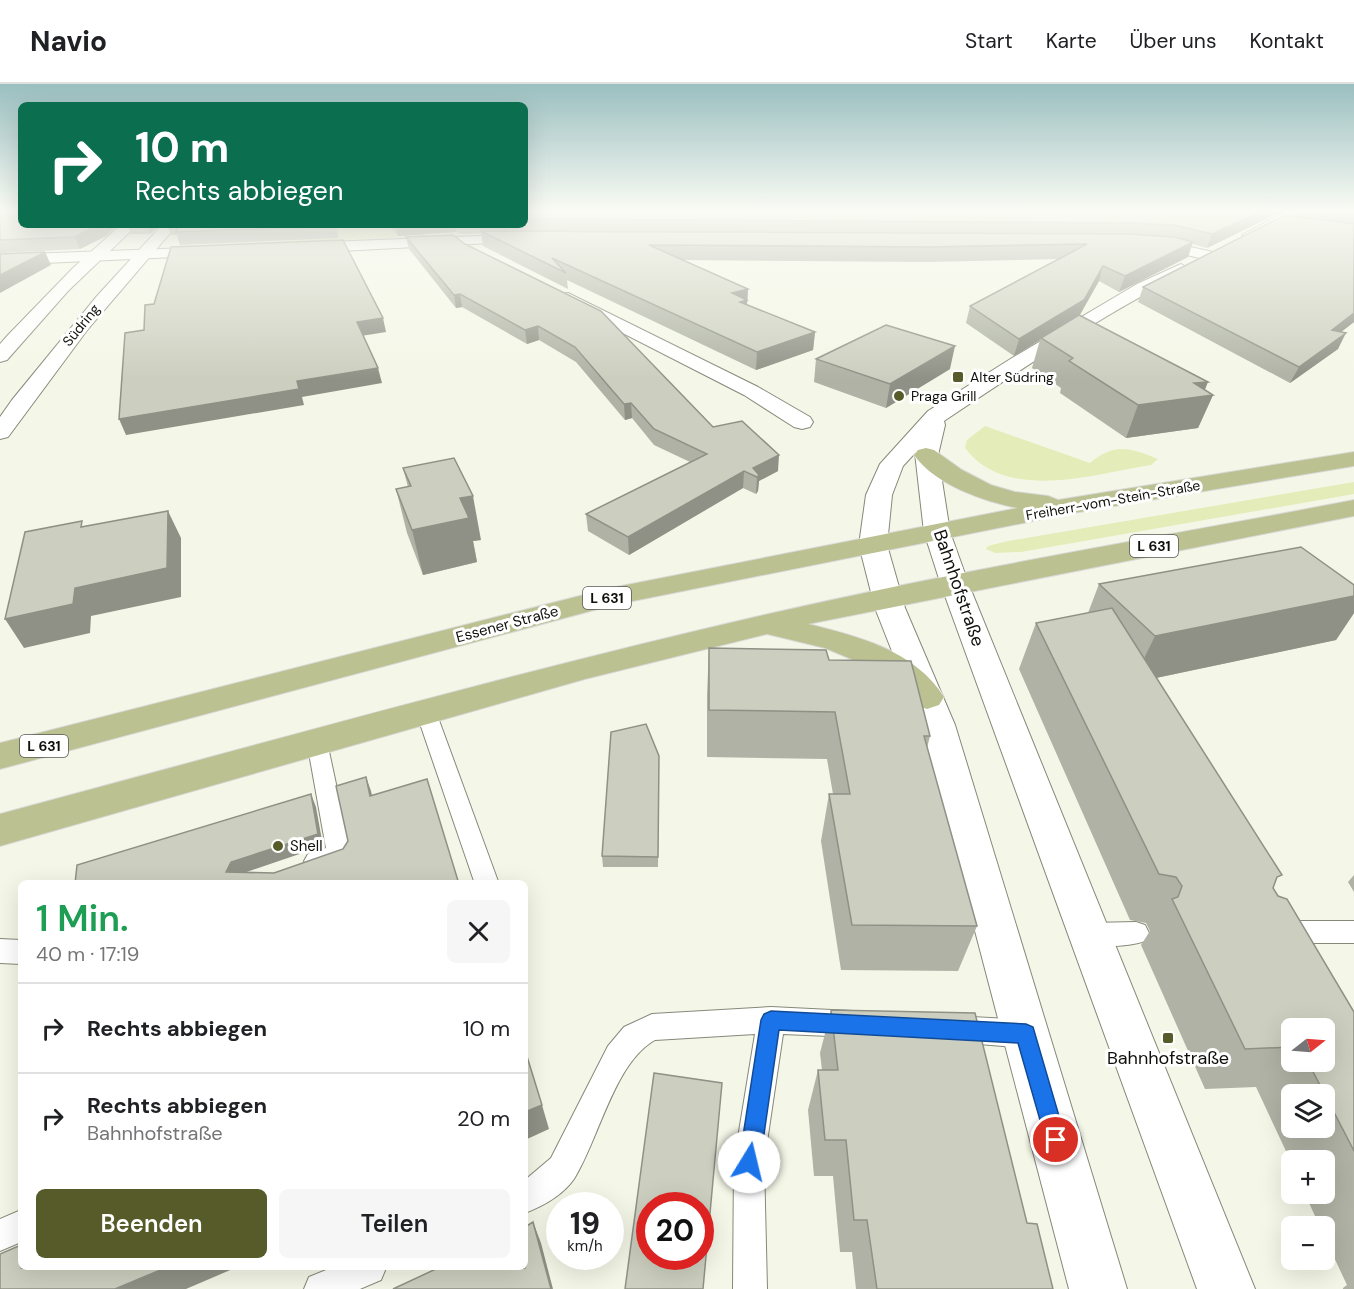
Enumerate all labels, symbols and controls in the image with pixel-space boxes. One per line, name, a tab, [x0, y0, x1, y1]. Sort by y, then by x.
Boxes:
text: Navio	[30, 23, 107, 60]
text: Start	[965, 27, 1013, 55]
text: Karte	[1046, 27, 1097, 55]
text: Über uns	[1130, 27, 1216, 55]
text: Kontakt	[1249, 27, 1324, 55]
text: 10 m	[135, 120, 229, 175]
icon: right	[36, 126, 114, 204]
text: Rechts abbiegen	[135, 173, 343, 208]
street label: Südring	[58, 300, 104, 350]
place label: Alter Südring	[970, 368, 1054, 386]
marker: Alter Südring	[951, 370, 965, 384]
place label: Praga Grill	[911, 387, 976, 405]
marker: Praga Grill	[892, 389, 906, 403]
street label: Freiherr-vom-Stein-Straße	[1024, 476, 1202, 524]
street label: Bahnhofstraße	[928, 526, 990, 650]
road number: L 631	[1130, 535, 1178, 557]
road number: L 631	[583, 587, 631, 609]
street label: Essener Straße	[454, 601, 560, 647]
road number: L 631	[20, 735, 68, 757]
place label: Shell	[290, 836, 323, 856]
marker: Shell	[271, 839, 285, 853]
text: 1 Min.	[36, 895, 128, 942]
button: close	[447, 900, 510, 963]
text: 40 m · 17:19	[36, 941, 139, 967]
icon: right	[36, 1012, 69, 1045]
text: Rechts abbiegen	[87, 1014, 267, 1043]
text: 10 m	[463, 1014, 510, 1043]
north arrow	[1281, 1018, 1335, 1072]
map controls	[1281, 1018, 1335, 1270]
marker: Bahnhofstraße	[1161, 1031, 1175, 1045]
place label: Bahnhofstraße	[1107, 1046, 1229, 1070]
button: layers	[1281, 1084, 1335, 1138]
text: Rechts abbiegen	[87, 1091, 267, 1120]
icon: right	[36, 1102, 69, 1135]
text: 20 m	[457, 1104, 510, 1133]
pin	[1030, 1114, 1081, 1165]
text: Bahnhofstraße	[87, 1120, 223, 1146]
icon: arrive	[1039, 1123, 1072, 1156]
position arrow	[717, 1130, 781, 1194]
button: +	[1281, 1150, 1335, 1204]
button: Beenden	[36, 1189, 267, 1258]
button: Teilen	[279, 1189, 510, 1258]
speed limit sign: 20	[636, 1192, 714, 1270]
text: 19	[570, 1204, 600, 1243]
button: −	[1281, 1216, 1335, 1270]
text: km/h	[567, 1236, 603, 1256]

